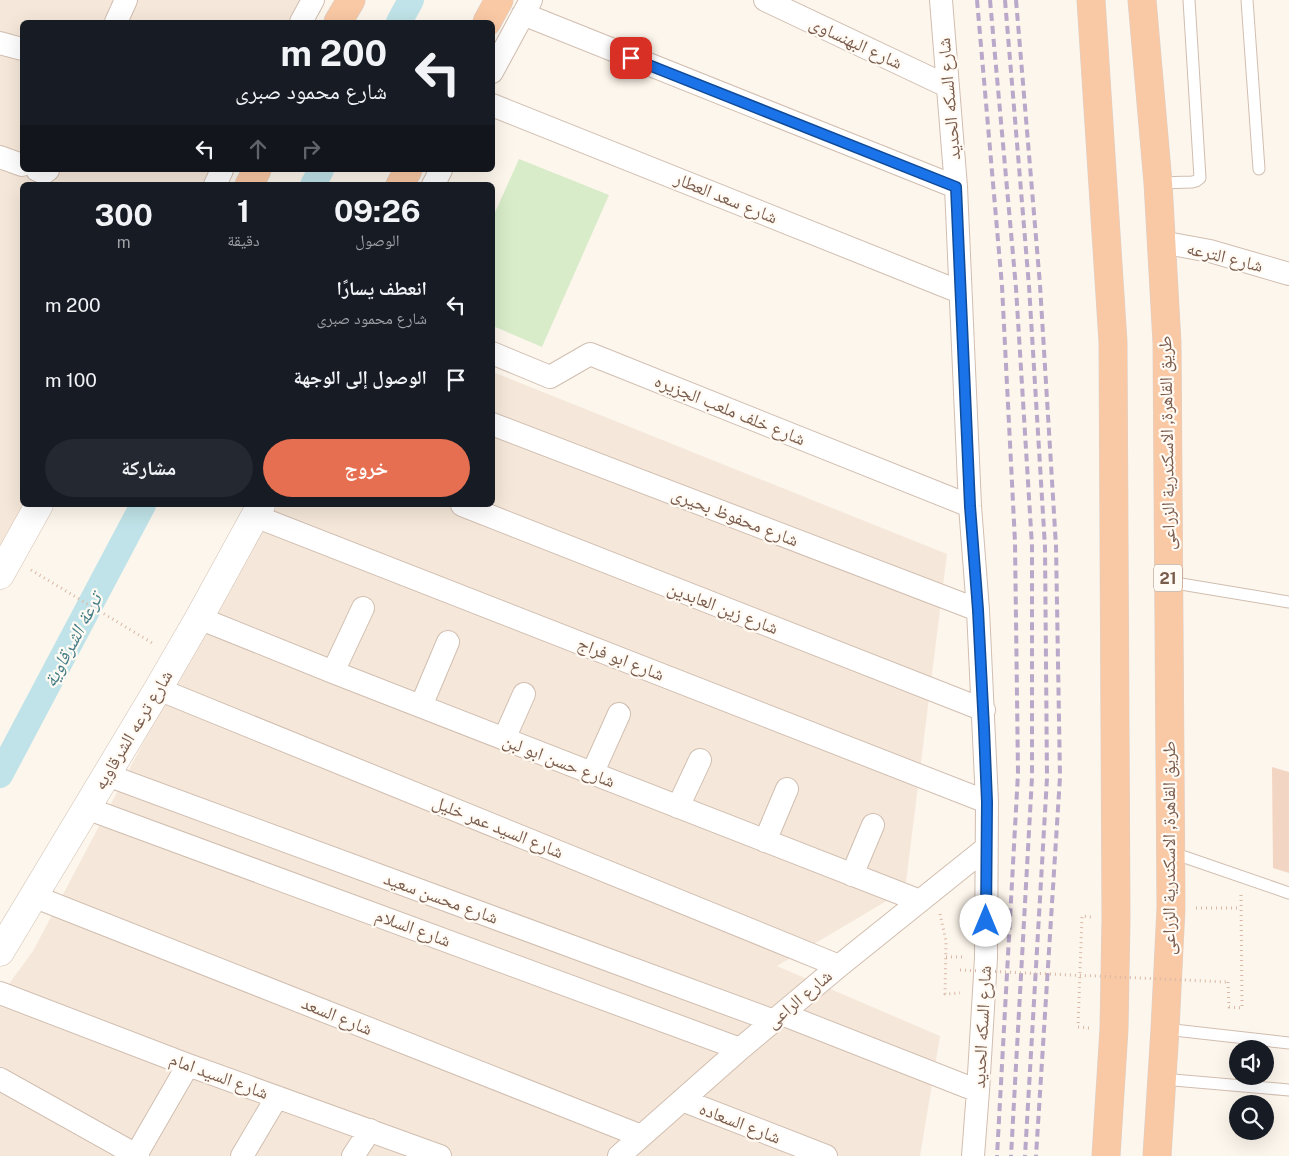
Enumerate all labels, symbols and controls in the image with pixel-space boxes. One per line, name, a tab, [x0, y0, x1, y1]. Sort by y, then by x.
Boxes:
street label: شارع البهنساوى	[806, 12, 906, 74]
text: 200 m	[281, 33, 387, 74]
pin	[610, 37, 652, 79]
street label: شارع السكه الحديد	[933, 37, 965, 161]
icon: left	[405, 40, 470, 105]
icon: arrive	[617, 44, 645, 72]
text: شارع محمود صبرى	[235, 78, 387, 104]
icon: left	[191, 135, 219, 163]
icon: ahead	[244, 135, 272, 163]
icon: right	[297, 135, 325, 163]
street label: شارع سعد العطار	[670, 167, 781, 229]
text: 1	[237, 193, 250, 229]
text: 09:26	[334, 193, 421, 229]
text: 300	[94, 197, 153, 233]
text: دقيقة	[227, 231, 260, 250]
text: الوصول	[355, 231, 400, 250]
text: m	[117, 233, 131, 252]
street label: شارع الترعه	[1185, 237, 1265, 277]
text: انعطف يسارًا	[337, 277, 427, 299]
icon: left	[442, 291, 470, 319]
text: 200 m	[45, 294, 101, 316]
text: شارع محمود صبرى	[317, 309, 427, 328]
street label: طريق القاهرة, الاسكندرية الزراعى	[1154, 336, 1180, 550]
text: الوصول إلى الوجهة	[293, 366, 427, 388]
icon: arrive	[442, 366, 470, 394]
text: 100 m	[45, 369, 97, 391]
street label: شارع خلف ملعب الجزيره	[651, 370, 809, 450]
button: مشاركة	[45, 439, 253, 497]
button: خروج	[263, 439, 470, 497]
street label: شارع محفوظ بحيرى	[668, 483, 802, 551]
road number: 21	[1154, 564, 1182, 592]
street label: شارع زين العابدين	[664, 577, 782, 639]
water label: ترعة الشرقاوية	[38, 586, 108, 691]
street label: شارع ابو فراج	[574, 632, 668, 687]
street label: شارع ترعه الشرقاويه	[89, 666, 177, 794]
street label: شارع حسن ابو لبن	[500, 729, 618, 793]
street label: طريق القاهرة, الاسكندرية الزراعى	[1158, 741, 1180, 955]
street label: شارع السيد عمر خليل	[429, 791, 567, 863]
street label: شارع محسن سعيد	[381, 867, 501, 929]
position arrow	[959, 894, 1011, 946]
street label: شارع السلام	[372, 904, 454, 953]
street label: شارع الراعى	[761, 965, 837, 1033]
street label: شارع السكه الحديد	[968, 965, 996, 1089]
street label: شارع السعد	[298, 992, 376, 1040]
map controls	[1229, 1040, 1274, 1140]
button: sound	[1229, 1040, 1274, 1085]
street label: شارع السيد امام	[166, 1048, 272, 1105]
button: search	[1229, 1095, 1274, 1140]
street label: شارع السعاده	[696, 1097, 784, 1149]

